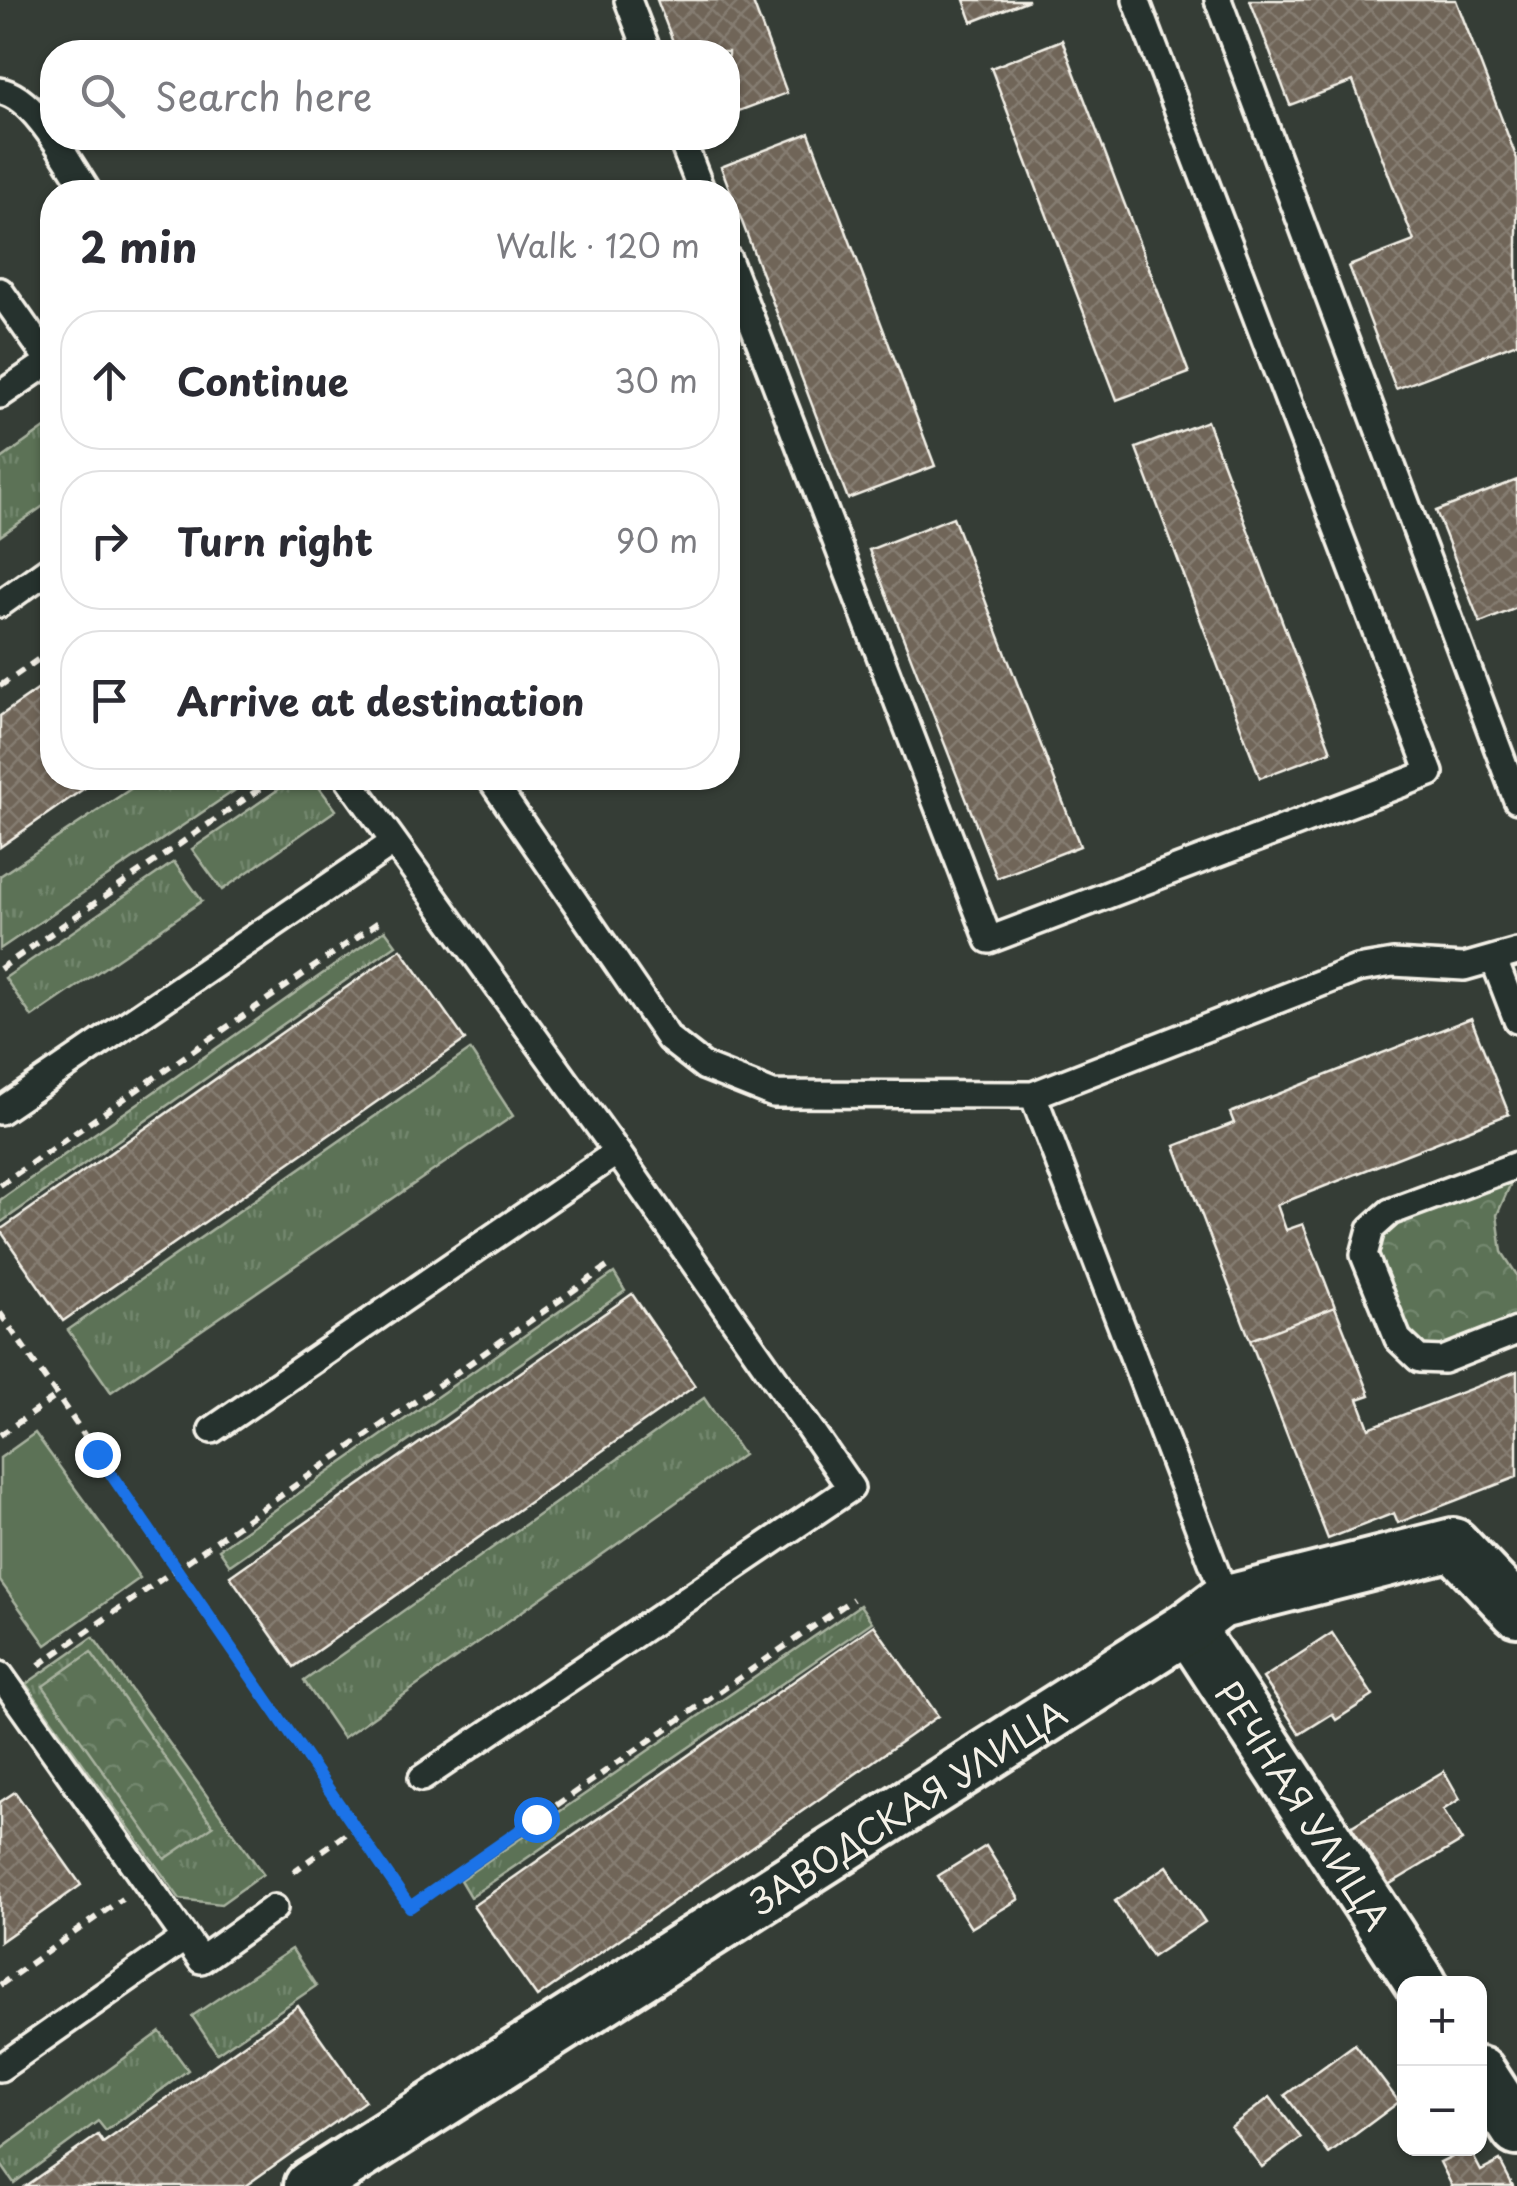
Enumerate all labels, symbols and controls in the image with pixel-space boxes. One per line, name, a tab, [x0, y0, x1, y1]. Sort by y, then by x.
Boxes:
search box	[40, 40, 740, 150]
text: Search here	[155, 67, 372, 124]
icon: search	[75, 68, 130, 123]
text: 2 min	[80, 214, 197, 277]
text: Walk · 120 m	[496, 221, 700, 269]
text: Continue	[177, 352, 348, 409]
icon: ahead	[82, 353, 137, 408]
text: 30 m	[614, 356, 698, 404]
text: Turn right	[177, 512, 373, 569]
icon: right	[82, 513, 137, 568]
text: 90 m	[616, 516, 698, 564]
text: Arrive at destination	[177, 672, 585, 729]
icon: arrive	[82, 673, 137, 728]
route end	[75, 1432, 121, 1478]
street label: РЕЧНАЯ УЛИЦА	[1203, 1669, 1405, 1940]
street label: ЗАВОДСКАЯ УЛИЦА	[738, 1685, 1076, 1926]
route start	[514, 1797, 560, 1843]
map controls	[1397, 1976, 1487, 2156]
button: +	[1397, 1976, 1487, 2066]
button: −	[1397, 2066, 1487, 2156]

